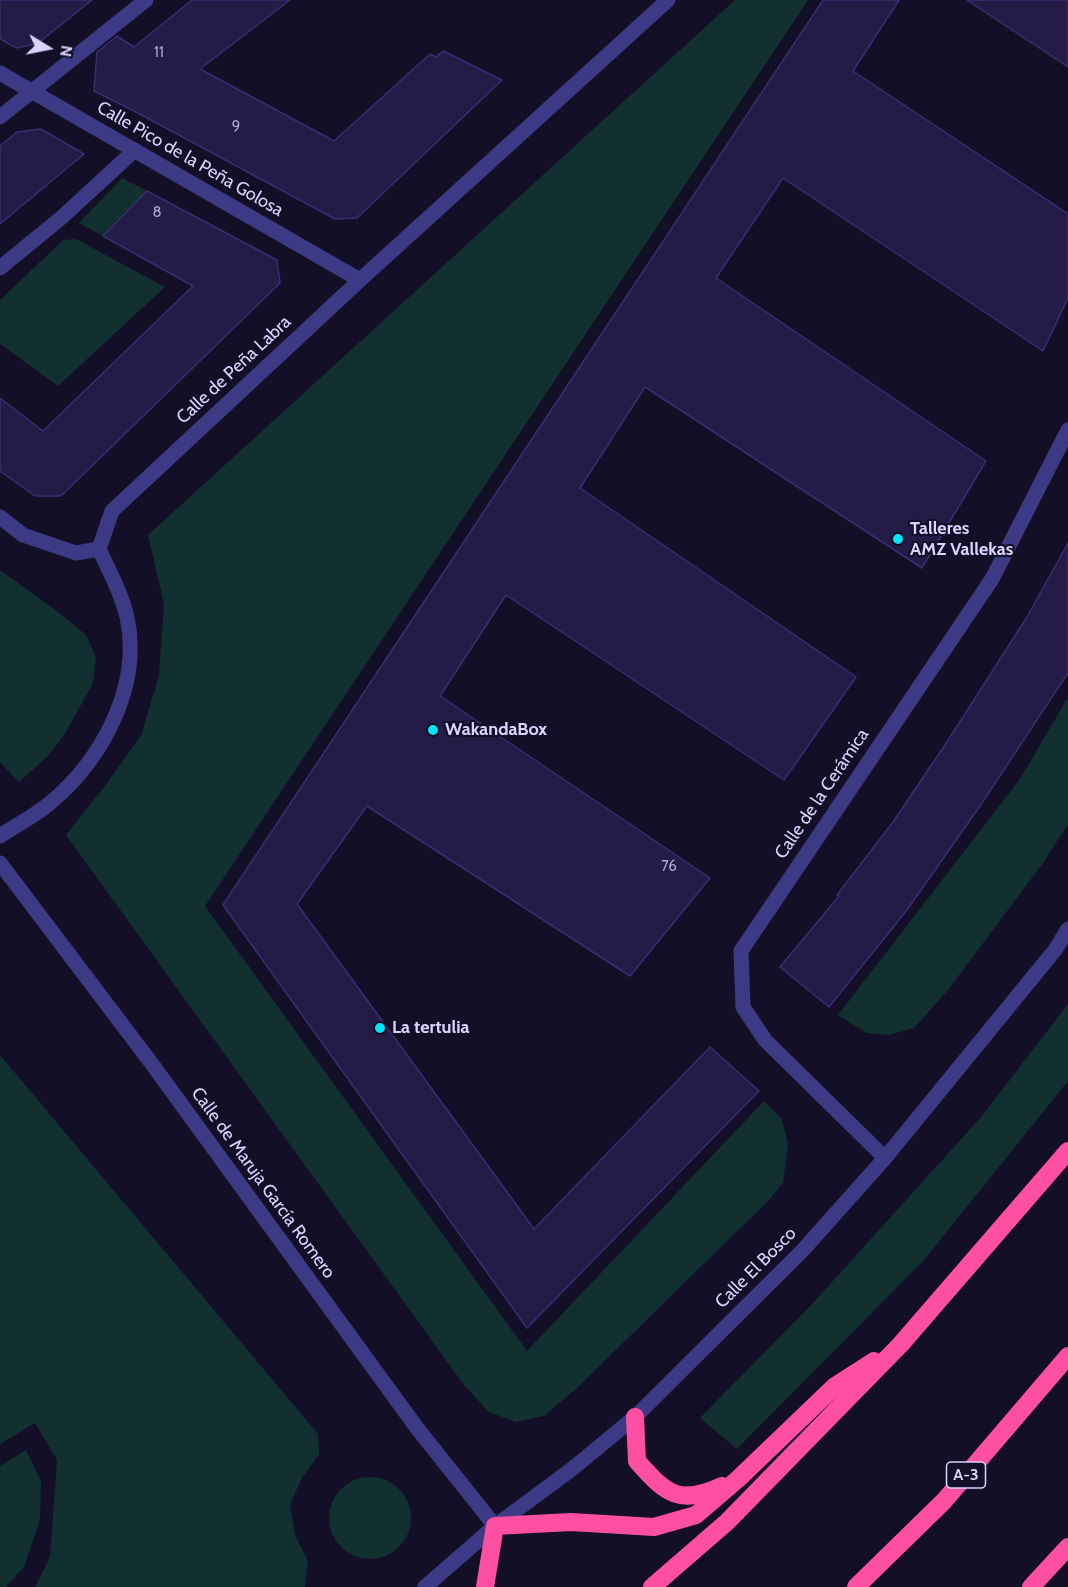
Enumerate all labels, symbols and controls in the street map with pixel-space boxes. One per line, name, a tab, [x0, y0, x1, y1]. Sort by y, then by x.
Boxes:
north arrow	[18, 18, 78, 78]
text: N	[56, 44, 77, 58]
house number: 11	[154, 44, 164, 62]
street label: Calle Pico de la Peña Golosa	[93, 97, 287, 221]
house number: 9	[232, 118, 240, 136]
house number: 8	[152, 204, 162, 222]
street label: Calle de Peña Labra	[172, 311, 296, 429]
place label: Talleres AMZ Vallekas	[910, 518, 1013, 560]
marker: Talleres AMZ Vallekas	[891, 532, 905, 546]
place label: WakandaBox	[445, 719, 547, 741]
marker: WakandaBox	[426, 723, 440, 737]
street label: Calle de la Cerámica	[770, 725, 874, 863]
house number: 76	[661, 858, 677, 876]
place label: La tertulia	[392, 1017, 470, 1039]
marker: La tertulia	[373, 1021, 387, 1035]
street label: Calle de Maruja García Romero	[186, 1083, 340, 1283]
street label: Calle El Bosco	[711, 1223, 801, 1313]
road number: A-3	[946, 1462, 986, 1488]

